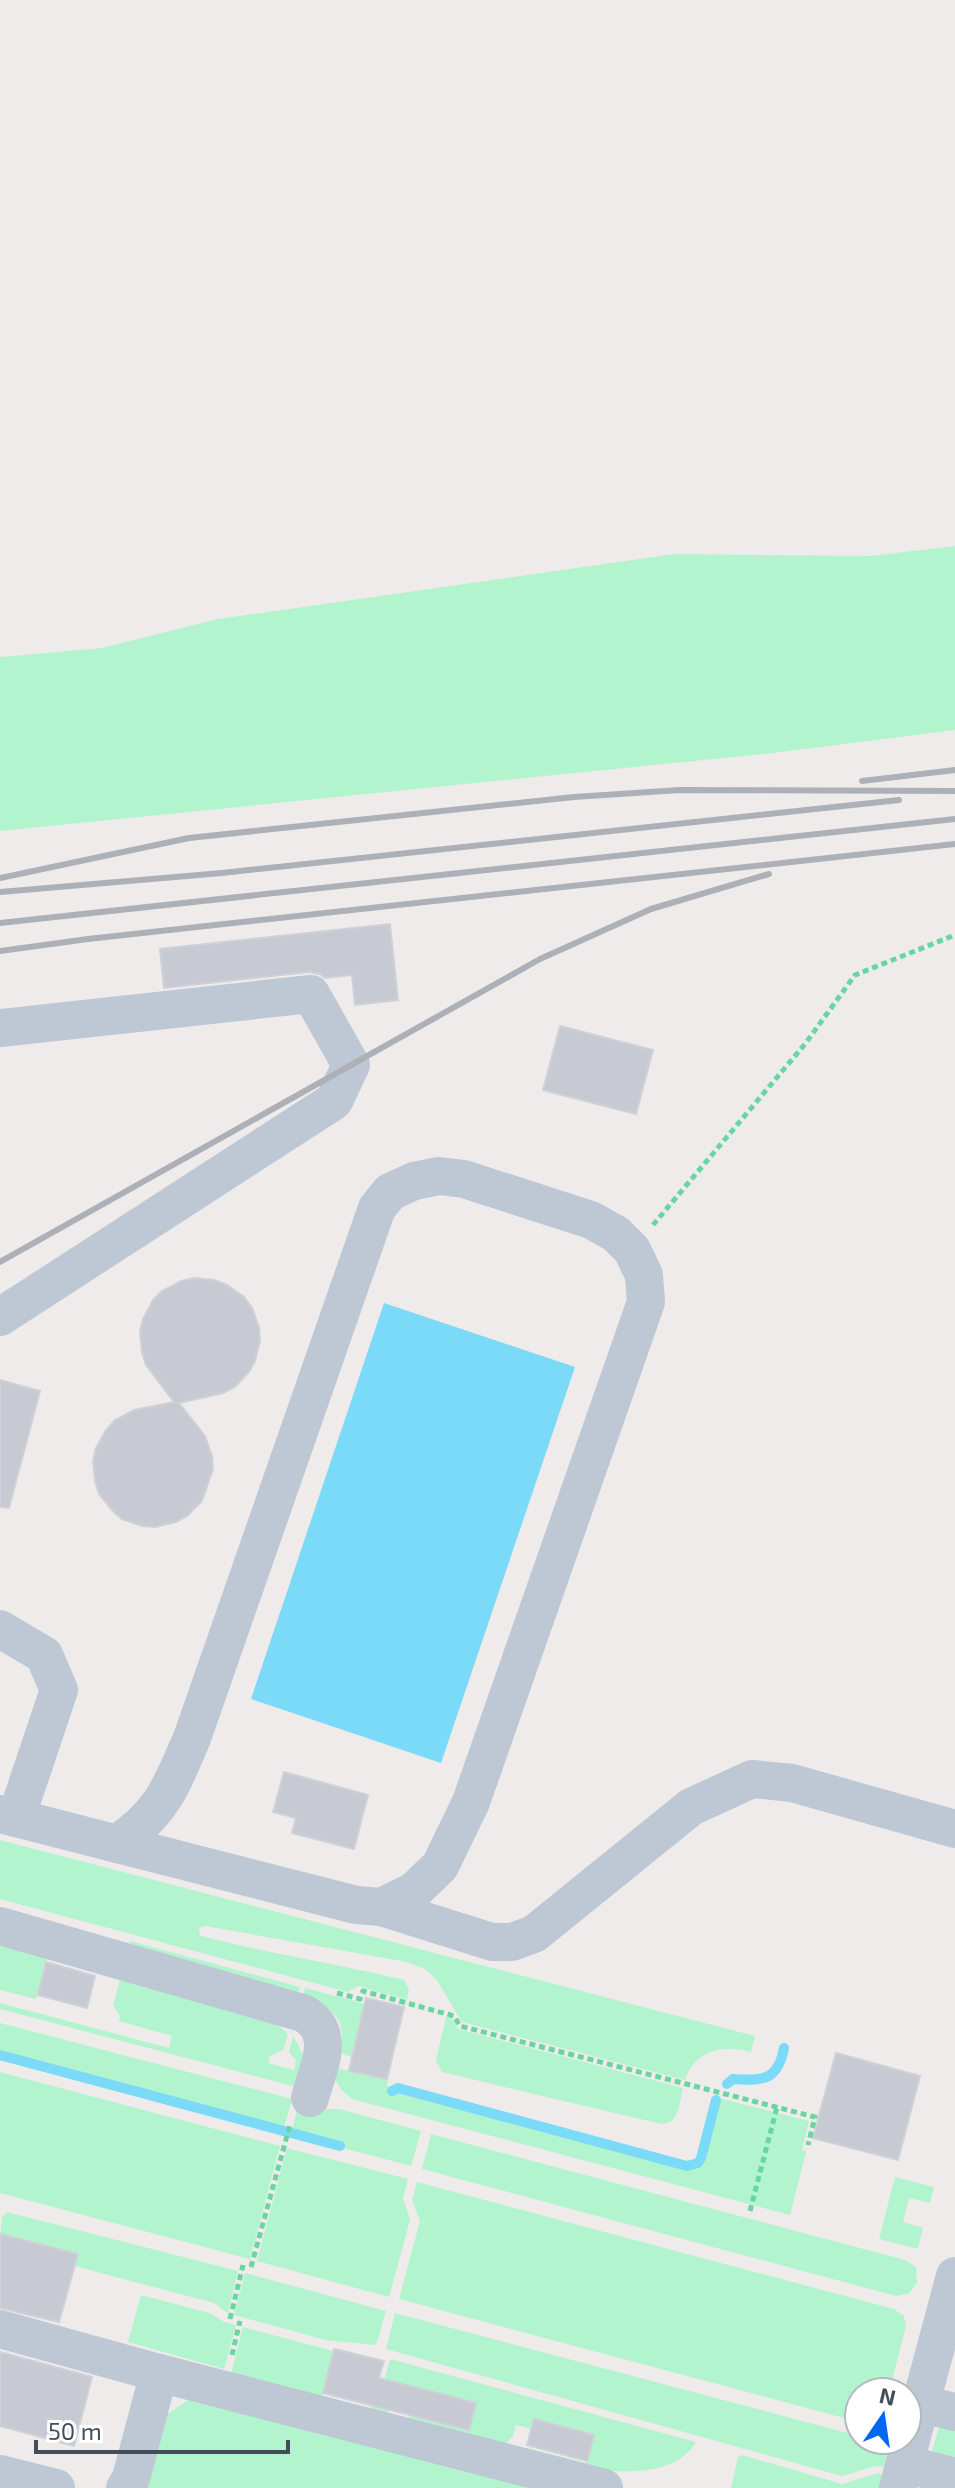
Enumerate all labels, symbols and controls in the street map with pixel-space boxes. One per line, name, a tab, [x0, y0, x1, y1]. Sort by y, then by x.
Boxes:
north arrow	[843, 2376, 923, 2456]
text: N	[877, 2381, 898, 2410]
scale bar	[36, 2404, 288, 2454]
text: 50 m	[48, 2416, 102, 2445]

